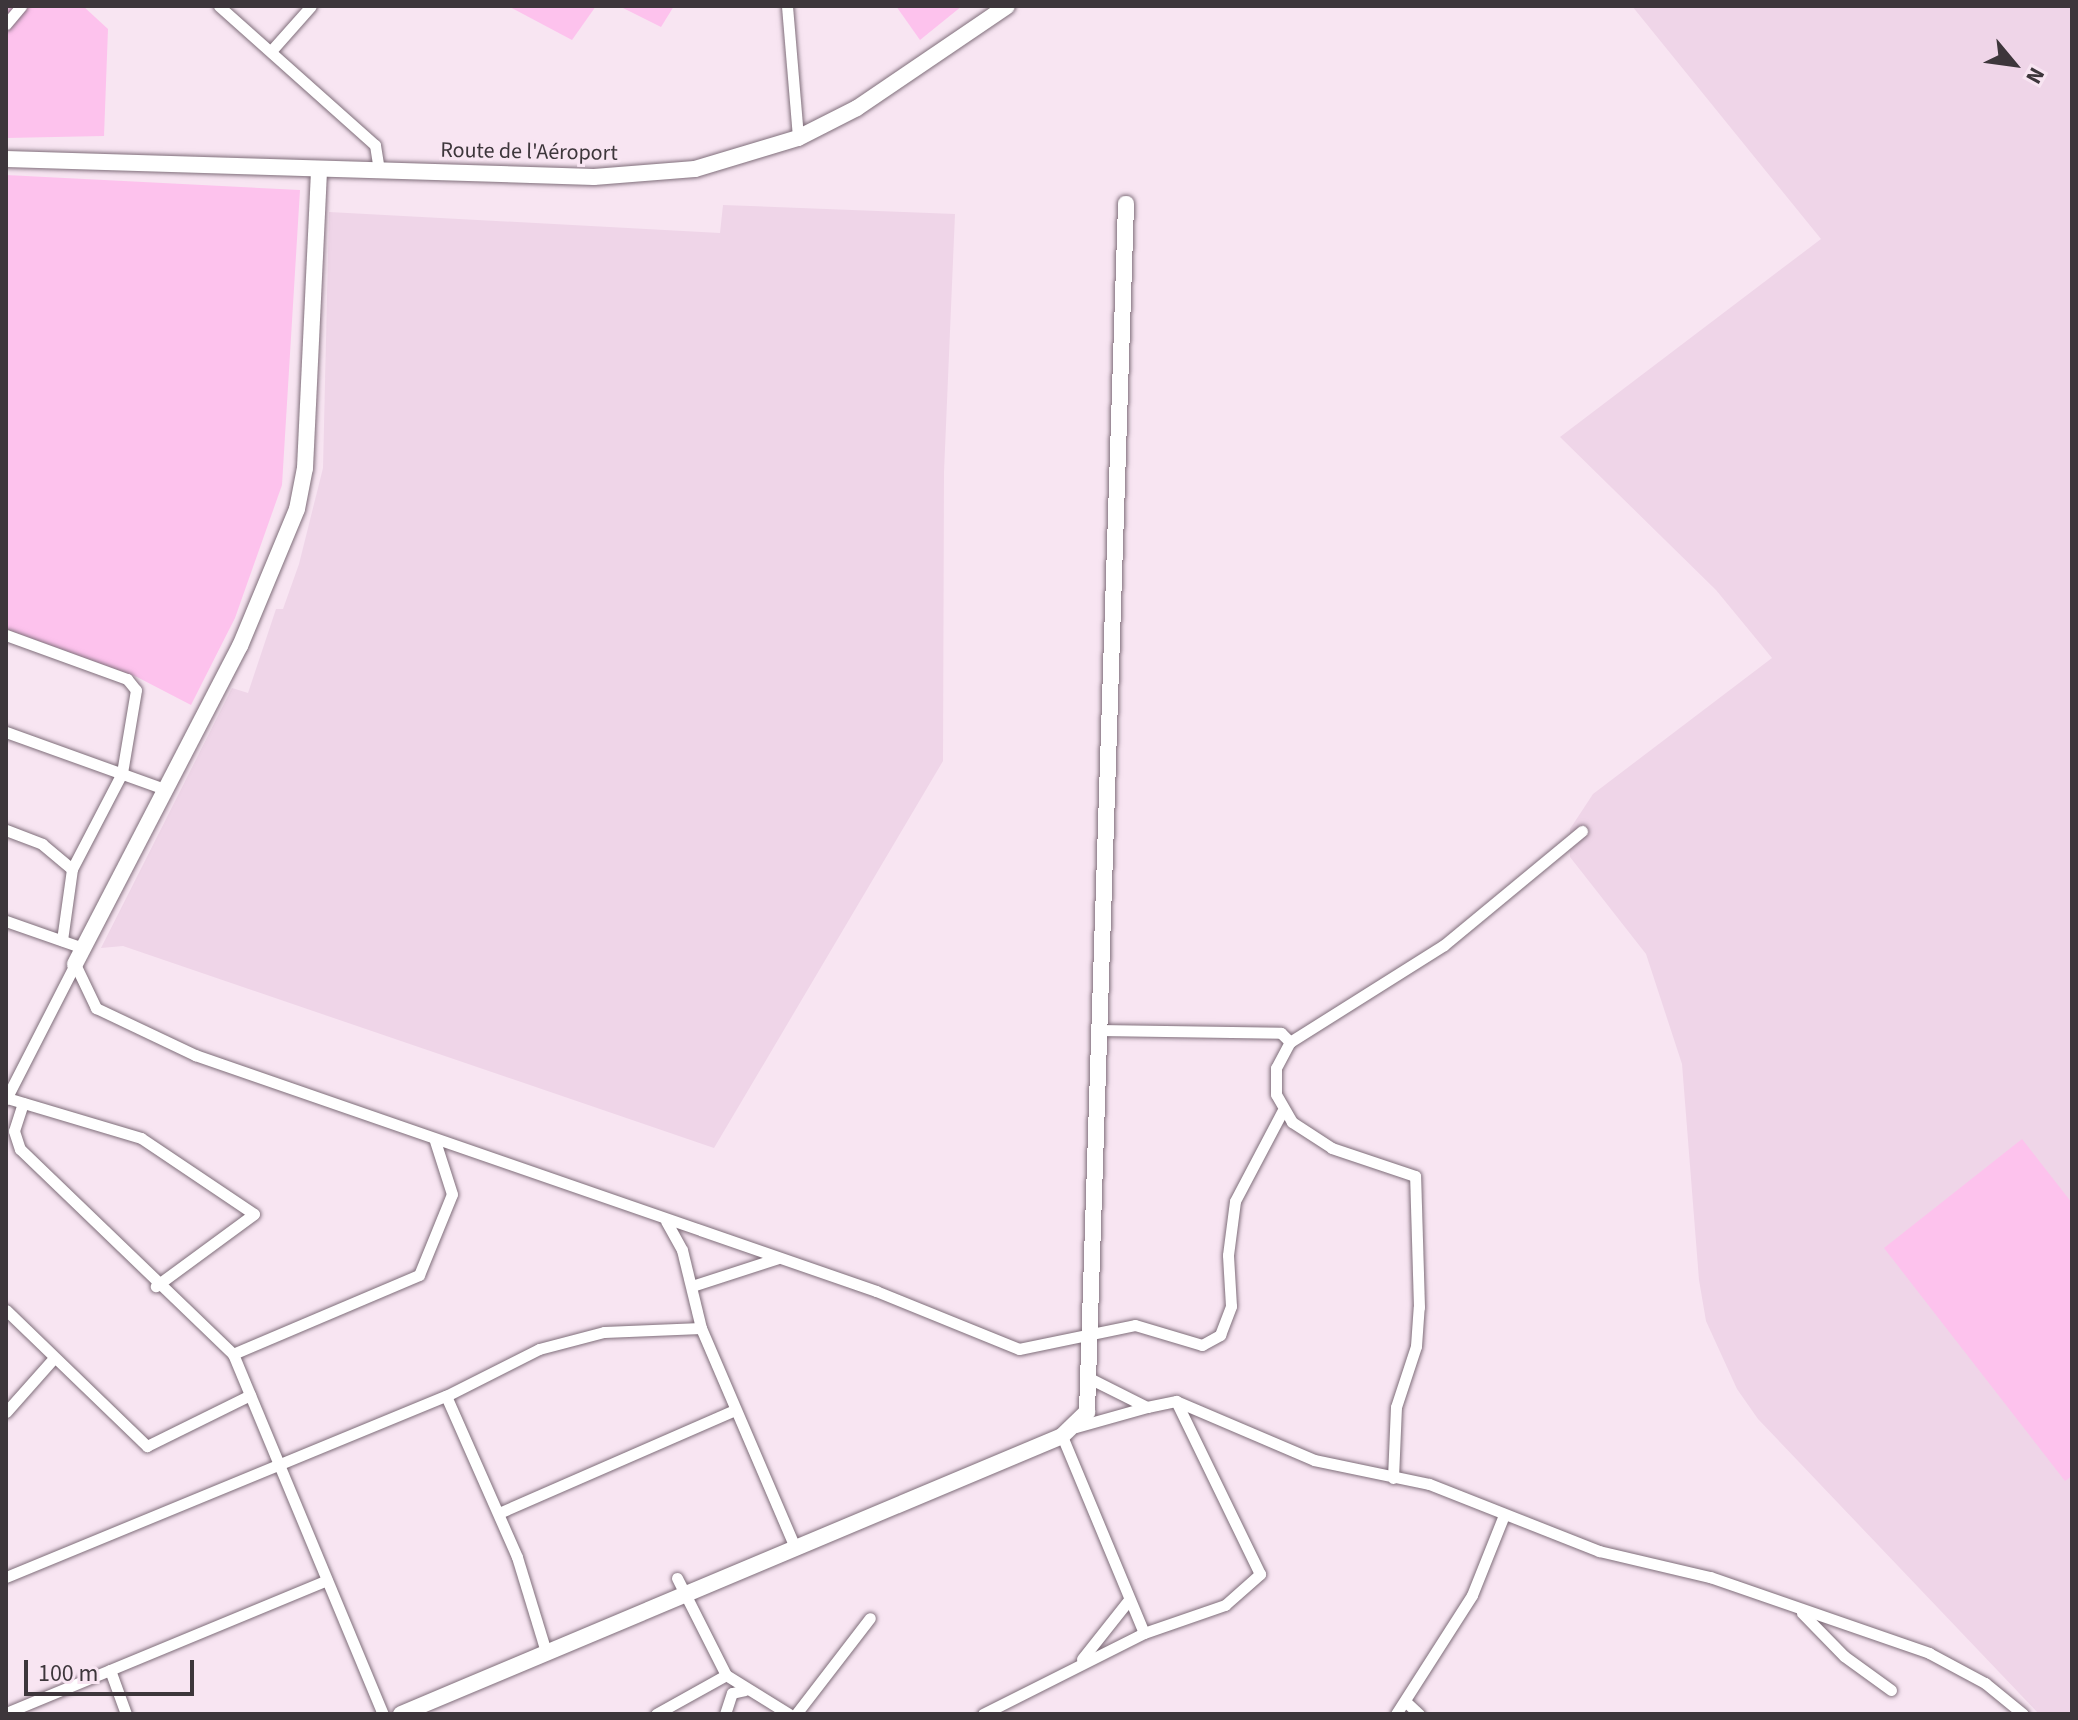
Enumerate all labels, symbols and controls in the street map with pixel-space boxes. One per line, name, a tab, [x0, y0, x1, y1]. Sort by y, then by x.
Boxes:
north arrow	[1974, 24, 2054, 104]
text: N	[2017, 61, 2053, 90]
street label: Route de l'Aéroport	[440, 137, 618, 167]
scale bar	[28, 1644, 198, 1694]
text: 100 m	[38, 1656, 98, 1691]

